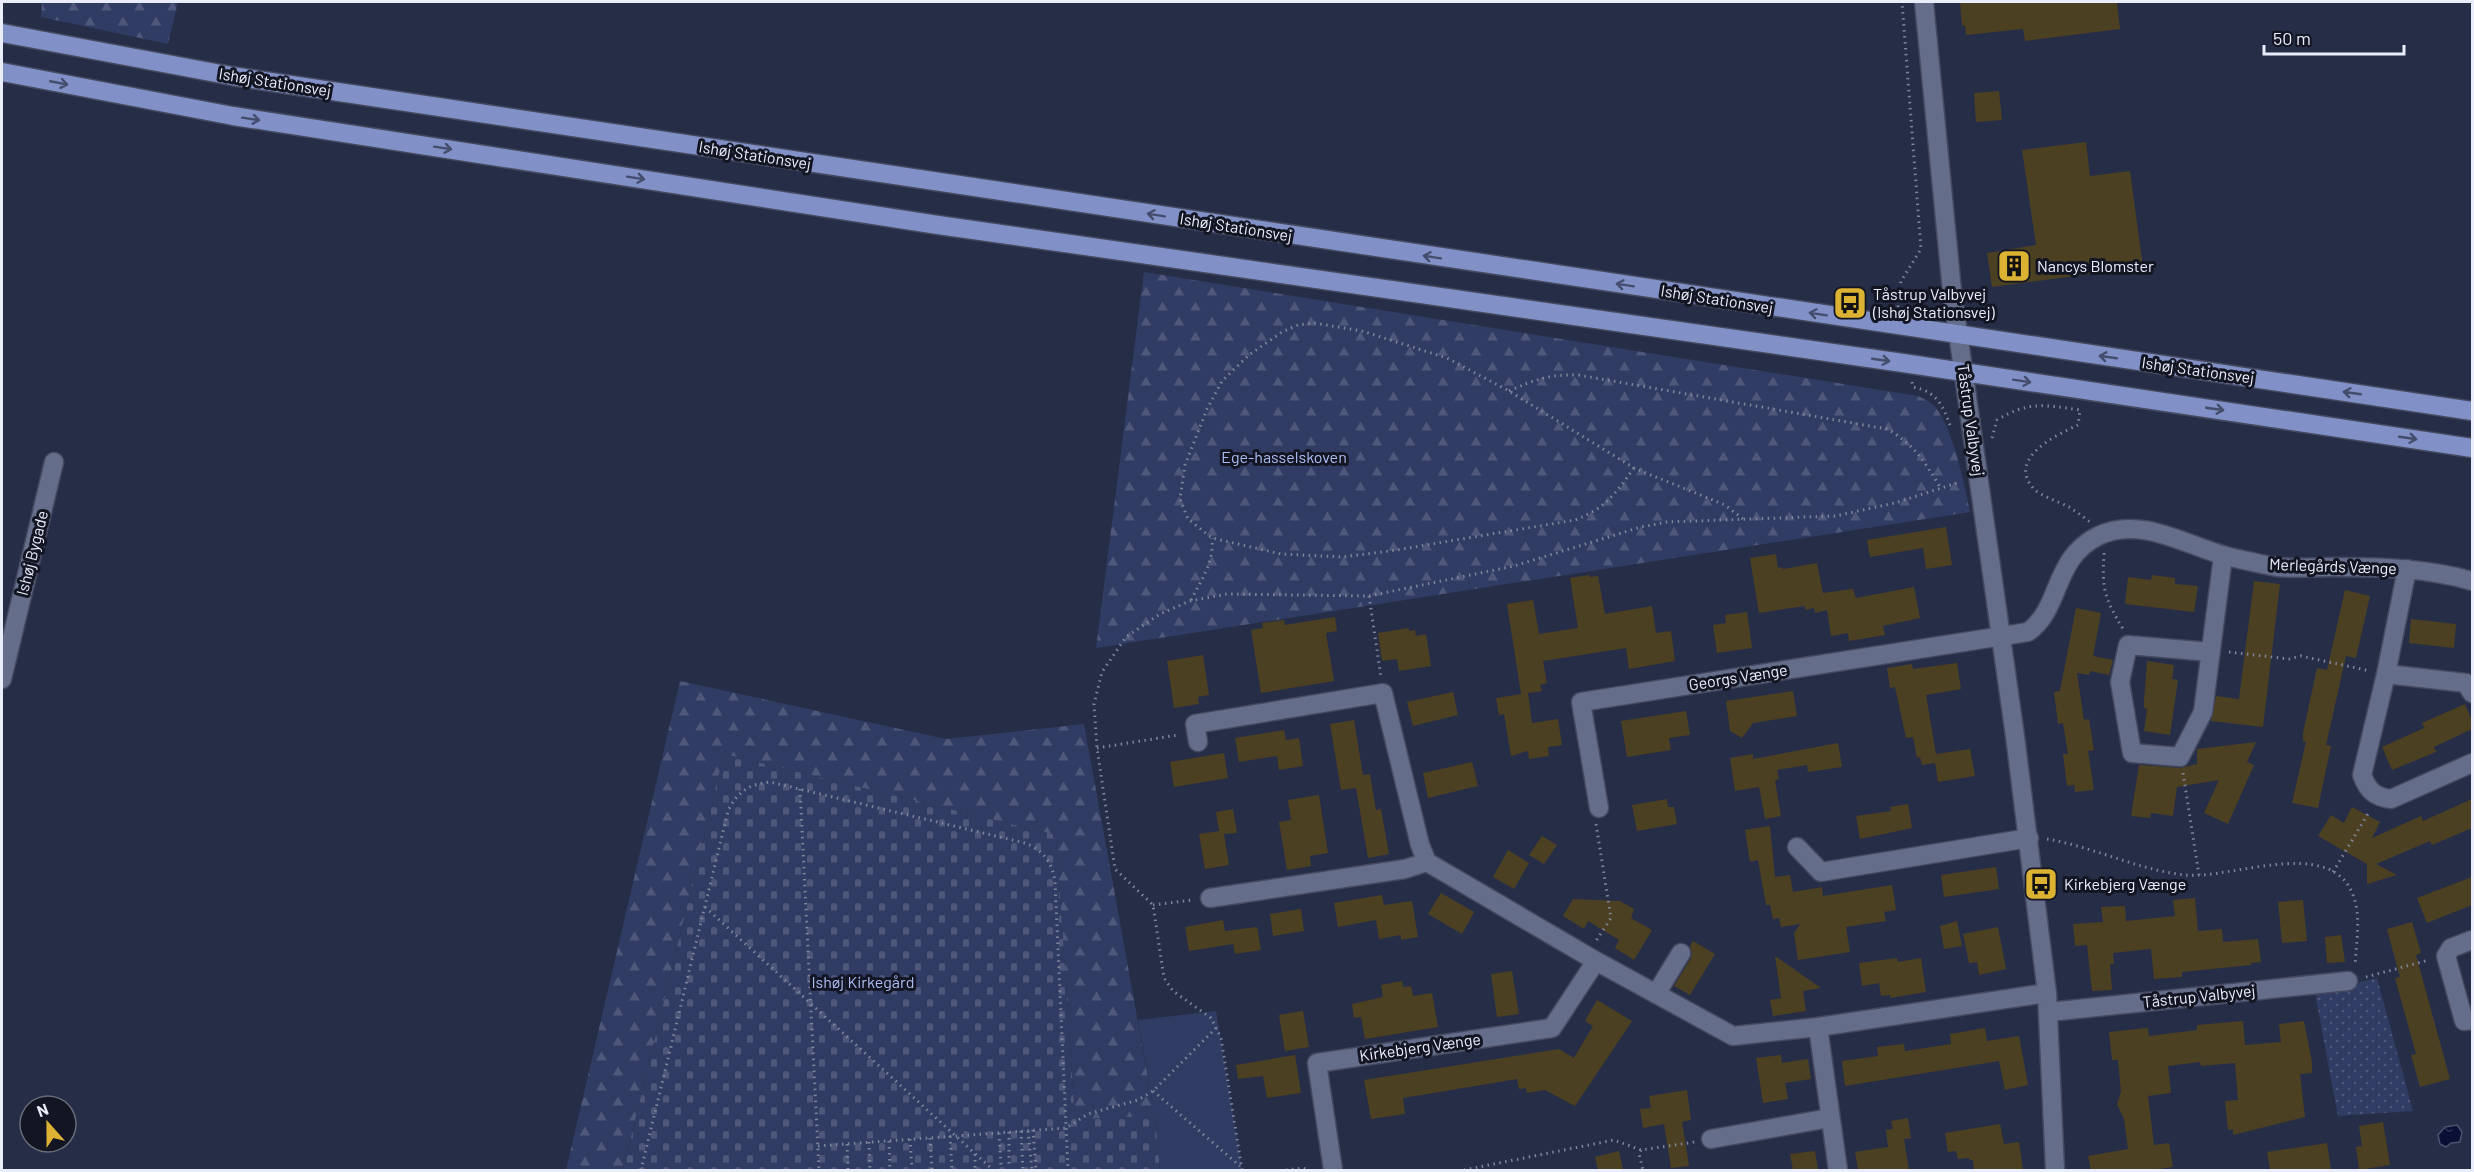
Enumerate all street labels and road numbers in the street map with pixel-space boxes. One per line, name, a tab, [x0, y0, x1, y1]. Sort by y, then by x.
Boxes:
street label: Ishøj Stationsvej	[218, 63, 333, 100]
street label: Ishøj Stationsvej	[698, 136, 813, 173]
street label: Ishøj Stationsvej	[1179, 208, 1294, 245]
street label: Ishøj Stationsvej	[1660, 280, 1775, 317]
street label: Ishøj Stationsvej	[2141, 352, 2256, 387]
street label: Tåstrup Valbyvej	[1954, 363, 1989, 477]
street label: Ishøj Bygade	[12, 508, 51, 597]
street label: Merlegårds Vænge	[2269, 554, 2397, 577]
street label: Georgs Vænge	[1687, 659, 1789, 694]
street label: Tåstrup Valbyvej	[2142, 980, 2256, 1011]
street label: Kirkebjerg Vænge	[1358, 1029, 1482, 1064]

